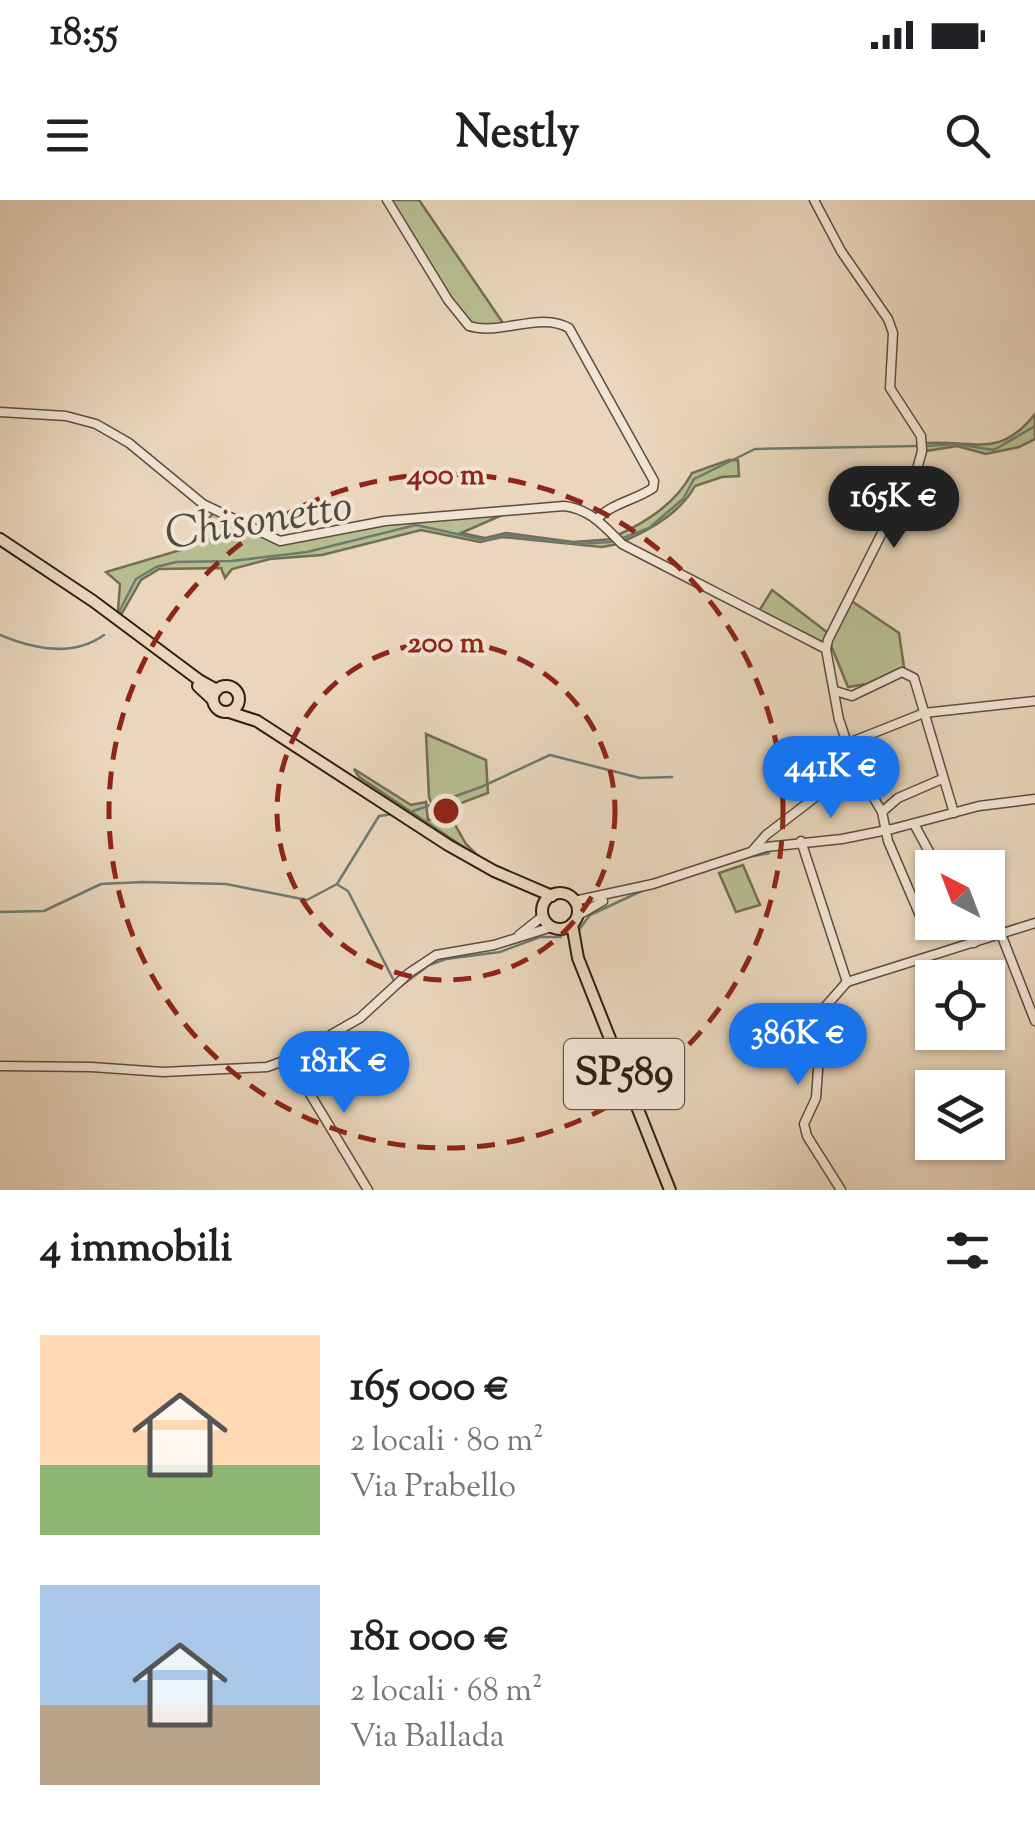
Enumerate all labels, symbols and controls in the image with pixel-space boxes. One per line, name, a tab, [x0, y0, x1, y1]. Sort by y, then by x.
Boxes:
text: 18:55	[50, 8, 118, 62]
text: Nestly	[456, 103, 579, 168]
icon: menu	[40, 108, 95, 163]
icon: search	[940, 108, 995, 163]
text: 400 m	[406, 455, 485, 498]
pin: 165K €	[813, 466, 975, 551]
text: 165K €	[850, 475, 938, 521]
water label: Chisonetto	[161, 476, 357, 570]
text: 200 m	[408, 623, 485, 666]
pin: 441K €	[750, 736, 912, 821]
text: 441K €	[785, 745, 877, 791]
centre of rings	[428, 793, 464, 829]
north arrow	[915, 850, 1005, 940]
map controls	[915, 850, 1005, 1160]
button: locate	[915, 960, 1005, 1050]
pin: 386K €	[717, 1003, 879, 1088]
text: 386K €	[751, 1012, 845, 1058]
pin: 181K €	[263, 1031, 425, 1116]
road number: SP589	[564, 1039, 684, 1109]
text: 181K €	[300, 1040, 388, 1086]
button: layers	[915, 1070, 1005, 1160]
text: 4 immobili	[40, 1220, 232, 1280]
icon: filters	[940, 1223, 995, 1278]
text: 165 000 €	[350, 1359, 510, 1419]
icon: home	[120, 1375, 240, 1495]
text: 2 locali · 80 m²	[350, 1419, 544, 1465]
text: Via Prabello	[350, 1465, 516, 1511]
text: 181 000 €	[350, 1609, 510, 1669]
icon: home	[120, 1625, 240, 1745]
text: 2 locali · 68 m²	[350, 1669, 543, 1715]
text: Via Ballada	[350, 1715, 505, 1761]

